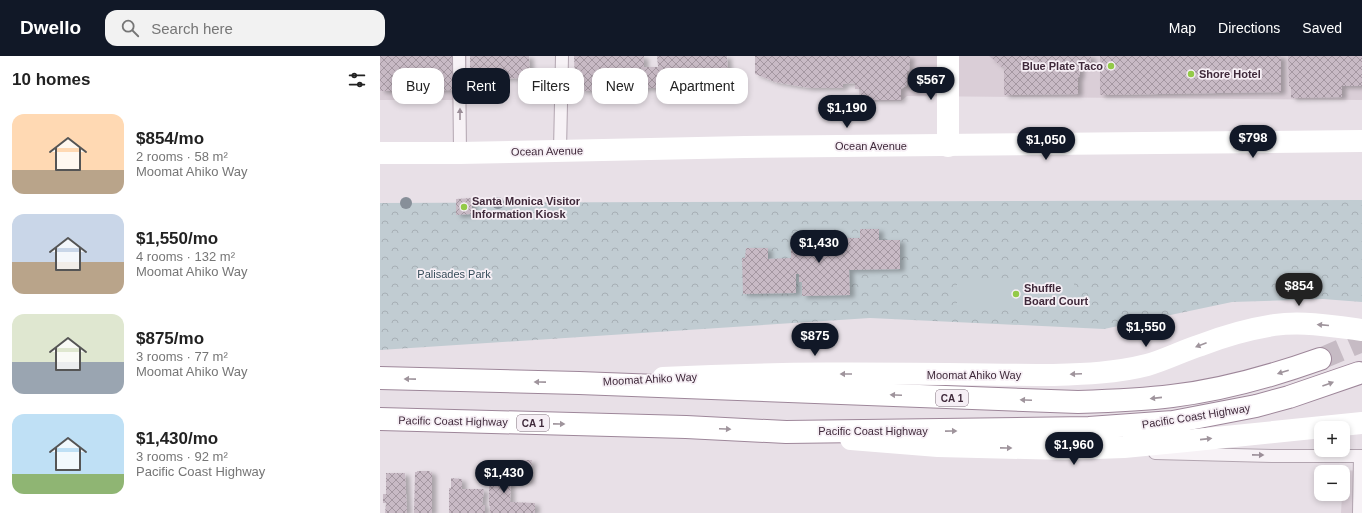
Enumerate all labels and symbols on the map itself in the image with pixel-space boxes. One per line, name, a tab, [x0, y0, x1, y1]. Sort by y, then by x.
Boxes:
place label: Blue Plate Taco	[1022, 60, 1103, 72]
marker: Blue Plate Taco	[1106, 61, 1116, 71]
pin: $567	[907, 67, 955, 101]
place label: Shore Hotel	[1199, 68, 1261, 80]
marker: Shore Hotel	[1186, 69, 1196, 79]
pin: $1,190	[814, 95, 880, 129]
one-way arrow	[457, 107, 463, 120]
pin: $798	[1229, 125, 1277, 159]
pin: $1,050	[1013, 127, 1079, 161]
street label: Ocean Avenue	[835, 140, 907, 152]
street label: Ocean Avenue	[511, 144, 583, 158]
place label: Santa Monica Visitor Information Kiosk	[472, 195, 581, 220]
marker: Santa Monica Visitor Information Kiosk	[459, 202, 469, 212]
pin: $1,430	[786, 230, 852, 264]
park label: Palisades Park	[417, 268, 491, 280]
pin: $854	[1275, 273, 1323, 307]
place label: Shuffle Board Court	[1024, 282, 1089, 307]
marker: Shuffle Board Court	[1011, 289, 1021, 299]
pin: $1,550	[1113, 314, 1179, 348]
one-way arrow	[1317, 322, 1329, 329]
pin: $875	[791, 323, 839, 357]
one-way arrow	[1195, 342, 1207, 348]
street label: Moomat Ahiko Way	[927, 369, 1022, 381]
one-way arrow	[1277, 369, 1289, 375]
street label: Moomat Ahiko Way	[603, 371, 698, 387]
one-way arrow	[839, 371, 852, 377]
one-way arrow	[1069, 371, 1082, 377]
one-way arrow	[403, 376, 416, 382]
one-way arrow	[533, 379, 546, 385]
one-way arrow	[1322, 381, 1334, 387]
road number: CA 1	[936, 390, 968, 406]
one-way arrow	[890, 392, 902, 399]
one-way arrow	[1150, 394, 1162, 401]
one-way arrow	[1020, 397, 1032, 404]
street label: Pacific Coast Highway	[1141, 401, 1251, 430]
street label: Pacific Coast Highway	[398, 414, 508, 428]
road number: CA 1	[517, 415, 549, 431]
one-way arrow	[553, 421, 566, 427]
street label: Pacific Coast Highway	[818, 425, 928, 437]
one-way arrow	[719, 426, 732, 432]
one-way arrow	[945, 428, 958, 434]
pin: $1,960	[1041, 432, 1107, 466]
one-way arrow	[1200, 436, 1212, 442]
one-way arrow	[1000, 445, 1013, 451]
one-way arrow	[1252, 452, 1265, 458]
pin: $1,430	[471, 460, 537, 494]

